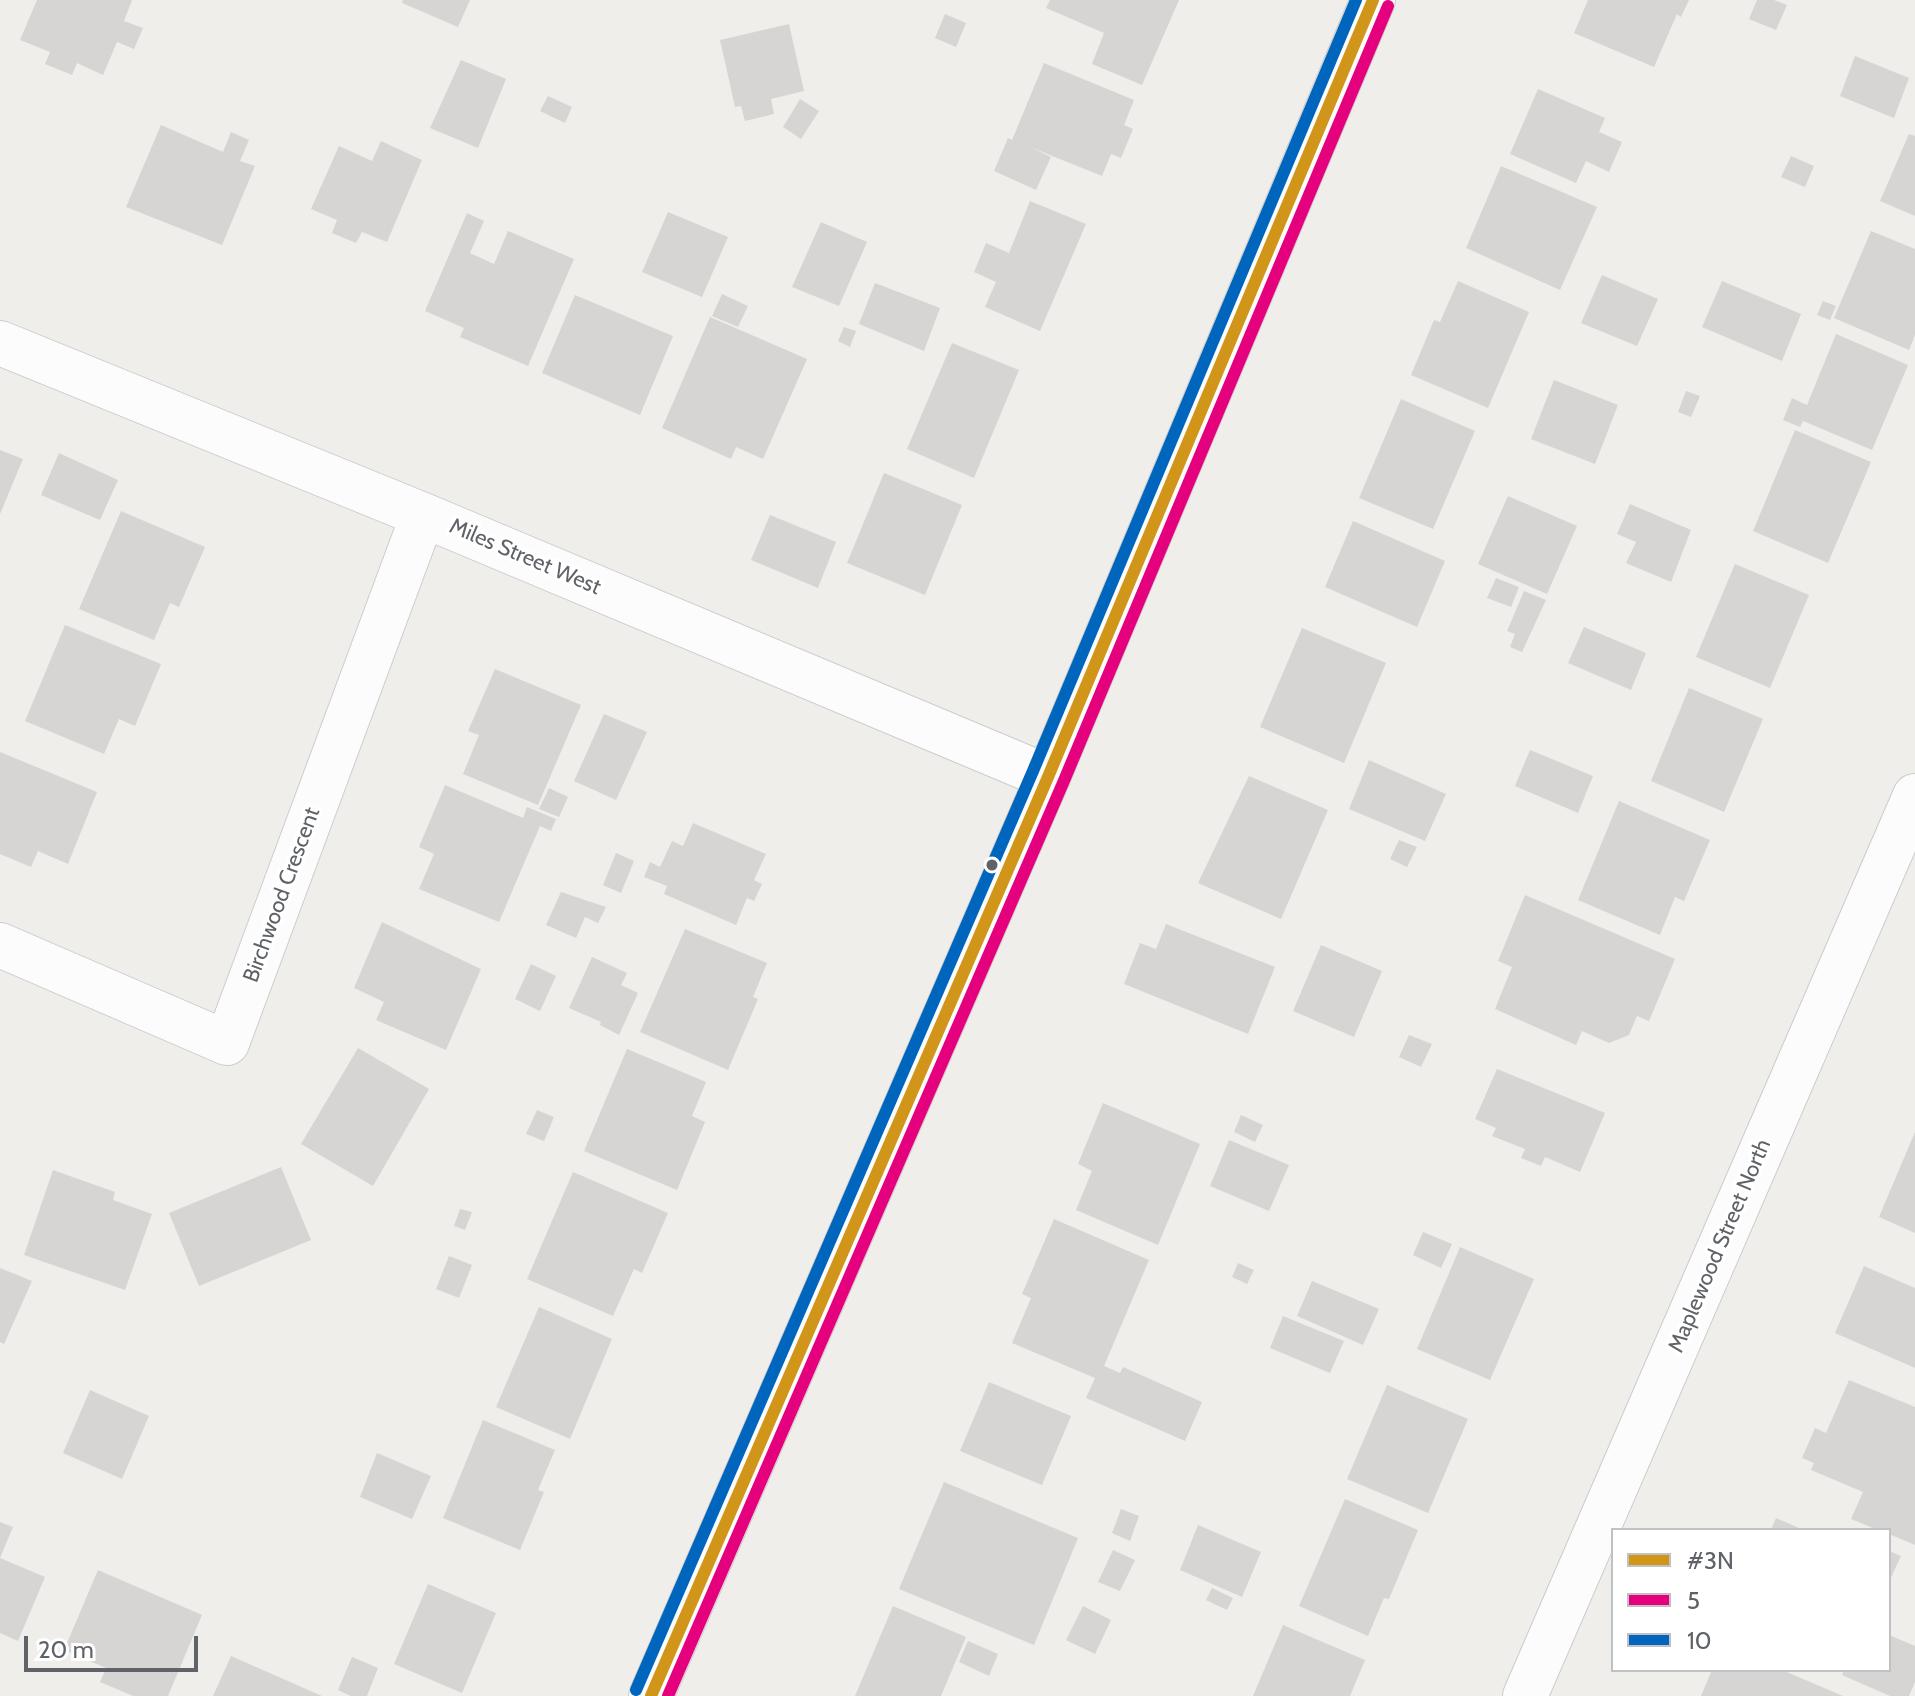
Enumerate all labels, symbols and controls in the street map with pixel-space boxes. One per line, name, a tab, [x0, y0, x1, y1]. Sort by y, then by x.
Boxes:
street label: Miles Street West	[445, 513, 605, 601]
street label: Birchwood Crescent	[238, 804, 326, 986]
unlabelled marker	[984, 857, 1000, 873]
street label: Maplewood Street North	[1663, 1135, 1777, 1357]
legend	[1611, 1528, 1891, 1672]
text: #3N	[1687, 1546, 1734, 1575]
text: 5	[1687, 1586, 1700, 1615]
scale bar	[28, 1620, 202, 1670]
text: 10	[1687, 1626, 1712, 1655]
text: 20 m	[38, 1635, 94, 1664]

